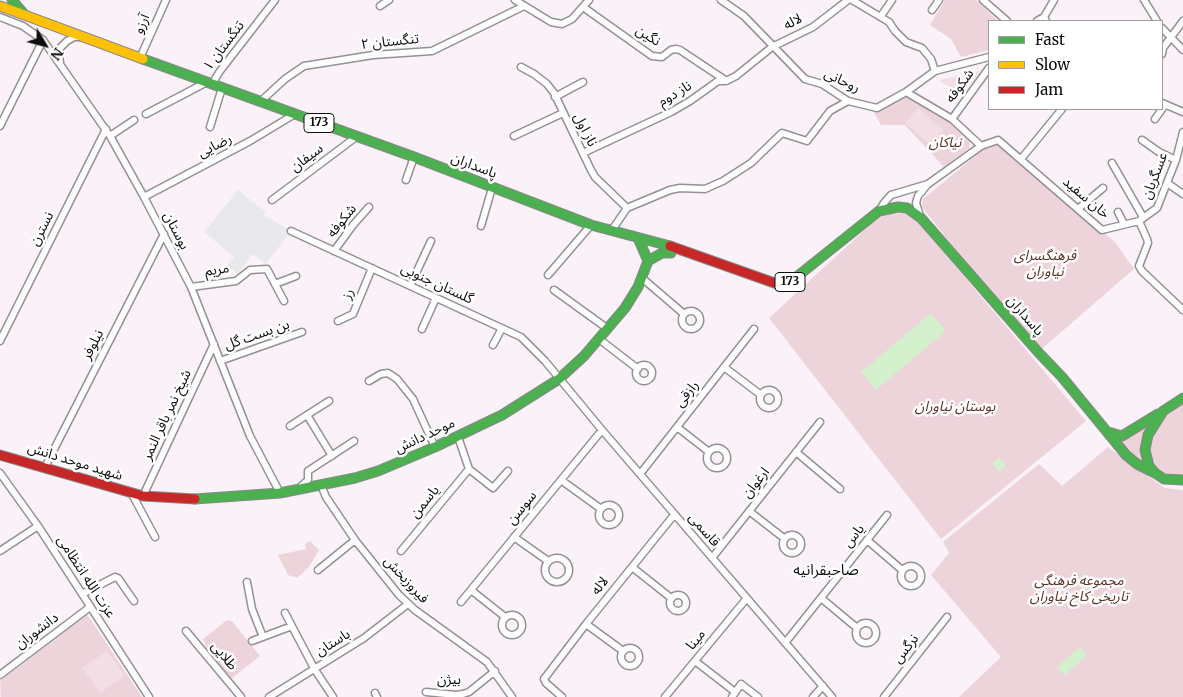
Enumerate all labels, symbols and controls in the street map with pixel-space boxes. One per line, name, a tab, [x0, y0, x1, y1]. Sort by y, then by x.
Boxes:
street label: لاله	[781, 10, 805, 34]
street label: آرزو	[130, 12, 154, 36]
street label: تنگستان ۱	[200, 18, 248, 74]
north arrow	[20, 20, 70, 70]
legend	[988, 20, 1163, 110]
street label: نگین	[632, 22, 664, 50]
text: Fast	[1035, 30, 1065, 49]
street label: تنگستان ۲	[360, 31, 420, 53]
text: N	[46, 44, 67, 64]
text: Slow	[1035, 55, 1070, 74]
street label: روحانی	[821, 65, 863, 97]
street label: شکوفه	[942, 66, 978, 106]
street label: ناز دوم	[655, 78, 695, 110]
text: Jam	[1035, 80, 1063, 99]
street label: ناز اول	[569, 110, 601, 150]
road number: 173	[304, 114, 334, 132]
street label: رضایی	[195, 130, 235, 162]
park label: نیاکان	[929, 135, 961, 151]
street label: سیفان	[287, 140, 327, 176]
street label: پاسداران	[449, 150, 499, 182]
street label: عسگریان	[1138, 150, 1172, 202]
street label: خان سفید	[1059, 174, 1113, 222]
street label: شکوفه	[324, 201, 360, 241]
street label: نسترن	[26, 209, 58, 249]
street label: بوستان	[159, 209, 193, 253]
park label: فرهنگسرای نیاوران	[1014, 248, 1076, 280]
street label: مریم	[204, 260, 230, 280]
street label: گلستان جنوبی	[398, 260, 476, 308]
road number: 173	[775, 272, 805, 292]
street label: رز	[338, 286, 358, 302]
street label: پاسداران	[1003, 292, 1047, 340]
street label: بن بست گل	[222, 316, 292, 354]
street label: نیلوفر	[78, 327, 108, 363]
street label: شیخ نمر باقر النمر	[139, 367, 195, 463]
street label: رازقی	[671, 377, 703, 411]
park label: بوستان نیاوران	[915, 399, 995, 415]
street label: موحد دانش	[392, 415, 458, 457]
street label: شهید موحد دانش	[25, 440, 125, 484]
street label: ارغوان	[739, 464, 773, 502]
street label: یاسمن	[407, 482, 443, 522]
street label: سوسن	[503, 488, 541, 528]
street label: قاسمی	[685, 510, 723, 550]
street label: یاس	[840, 521, 868, 551]
street label: عزت الله انتظامی	[53, 533, 119, 621]
street label: فیروزبخش	[380, 553, 432, 607]
district label: صاحبقرانیه	[793, 562, 859, 580]
park label: مجموعه فرهنگی تاریخی کاخ نیاوران	[1030, 573, 1128, 606]
street label: لاله	[588, 574, 612, 598]
street label: دانشوران	[12, 609, 62, 653]
street label: باستان	[313, 626, 353, 660]
street label: مینا	[683, 626, 709, 654]
street label: نرگس	[889, 631, 923, 667]
street label: طلایی	[207, 638, 241, 674]
street label: بیژن	[437, 672, 461, 688]

